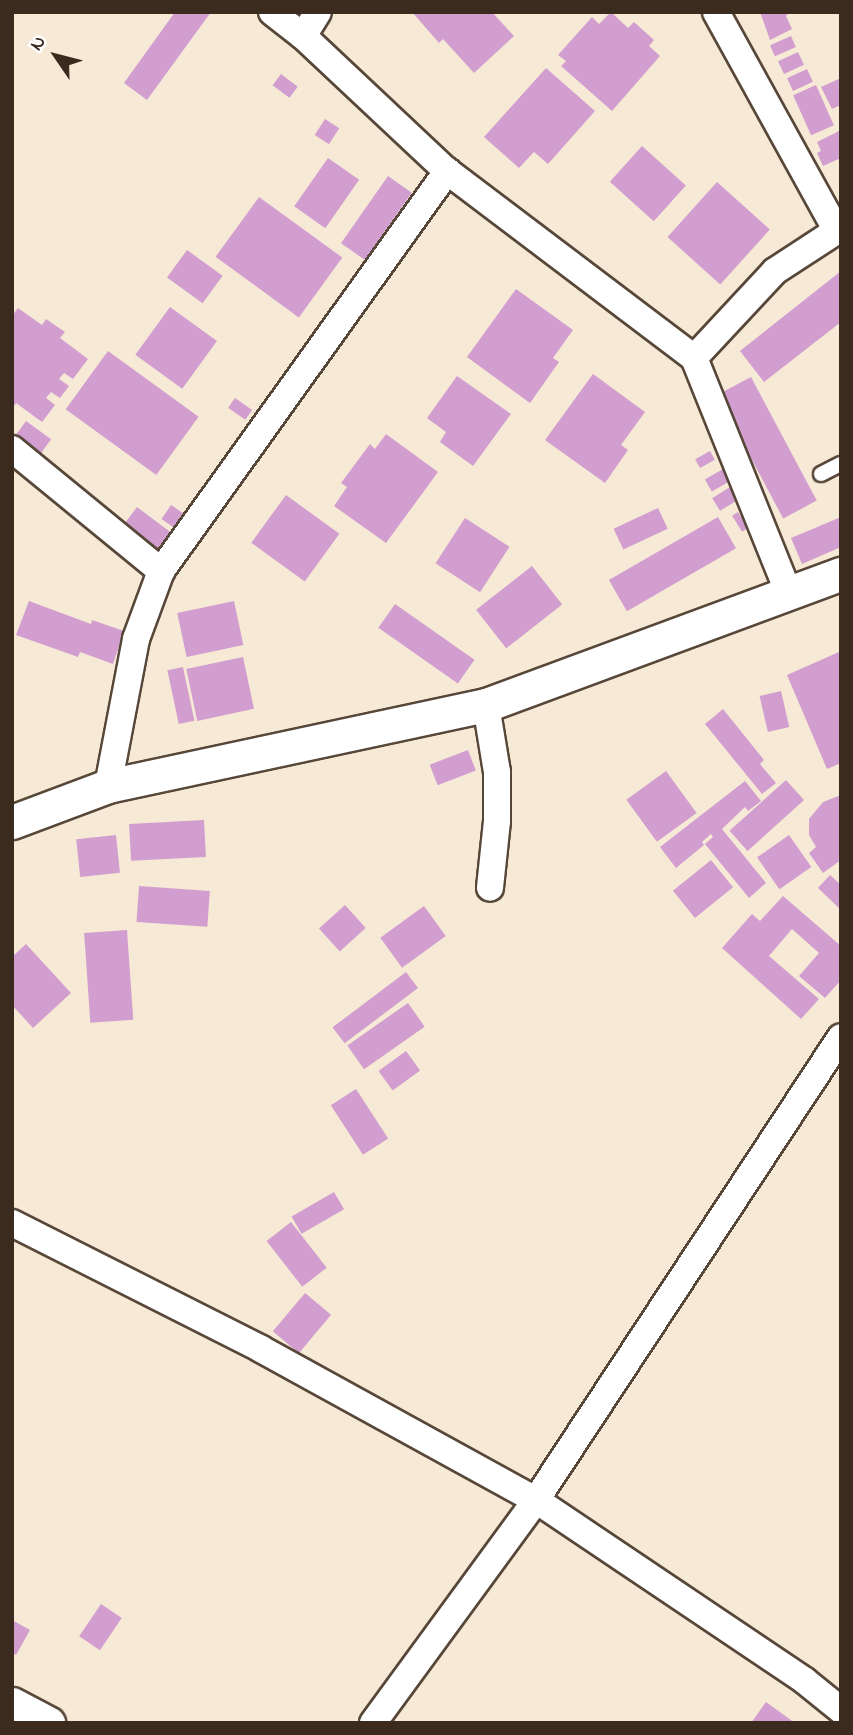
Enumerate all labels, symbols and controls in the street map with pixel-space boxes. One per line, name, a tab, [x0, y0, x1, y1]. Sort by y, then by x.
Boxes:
north arrow	[21, 21, 91, 91]
text: N	[24, 31, 53, 57]

